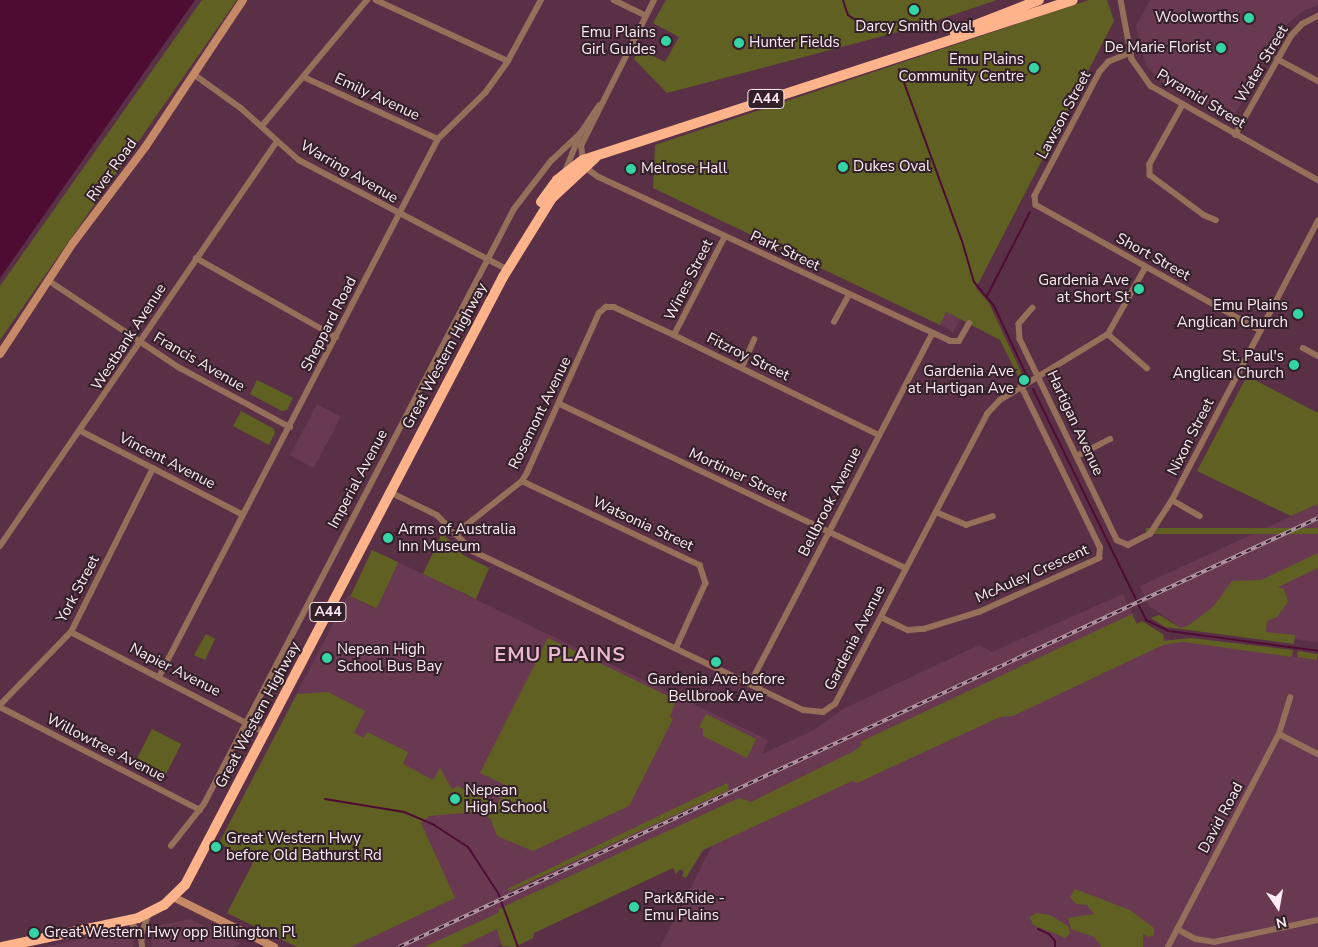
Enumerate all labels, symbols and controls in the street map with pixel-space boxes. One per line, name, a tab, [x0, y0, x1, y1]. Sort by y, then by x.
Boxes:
marker: Darcy Smith Oval	[908, 4, 920, 16]
place label: Woolworths	[1155, 9, 1239, 27]
marker: Woolworths	[1243, 12, 1255, 24]
place label: Darcy Smith Oval	[855, 18, 973, 36]
street label: Water Street	[1232, 22, 1292, 106]
place label: Emu Plains Girl Guides	[581, 23, 656, 58]
place label: Hunter Fields	[749, 34, 840, 52]
marker: Emu Plains Girl Guides	[660, 35, 672, 47]
marker: Hunter Fields	[733, 37, 745, 49]
place label: De Marie Florist	[1104, 39, 1211, 57]
marker: De Marie Florist	[1215, 42, 1227, 54]
place label: Emu Plains Community Centre	[899, 50, 1024, 85]
marker: Emu Plains Community Centre	[1028, 62, 1040, 74]
street label: Pyramid Street	[1153, 65, 1249, 133]
street label: Lawson Street	[1033, 68, 1095, 162]
street label: Emily Avenue	[332, 69, 422, 125]
road number: A44	[747, 88, 785, 110]
street label: River Road	[83, 135, 141, 205]
street label: Warring Avenue	[297, 137, 401, 207]
place label: Dukes Oval	[853, 158, 930, 176]
place label: Melrose Hall	[641, 160, 727, 178]
marker: Dukes Oval	[837, 161, 849, 173]
marker: Melrose Hall	[625, 163, 637, 175]
street label: Park Street	[747, 227, 823, 275]
street label: Short Street	[1113, 229, 1193, 285]
street label: Wines Street	[661, 236, 717, 324]
place label: Gardenia Ave at Short St	[1038, 271, 1129, 306]
street label: Sheppard Road	[297, 274, 361, 374]
street label: Westbank Avenue	[88, 280, 170, 394]
street label: Great Western Highway	[399, 280, 491, 432]
marker: Gardenia Ave at Short St	[1133, 283, 1145, 295]
place label: Emu Plains Anglican Church	[1177, 296, 1288, 331]
marker: Emu Plains Anglican Church	[1292, 308, 1304, 320]
street label: Francis Avenue	[150, 329, 248, 395]
street label: Fitzroy Street	[704, 329, 792, 385]
place label: St. Paul's Anglican Church	[1173, 347, 1284, 382]
street label: Rosemont Avenue	[505, 354, 575, 472]
marker: St. Paul's Anglican Church	[1288, 359, 1300, 371]
place label: Gardenia Ave at Hartigan Ave	[908, 362, 1014, 397]
street label: Hartigan Avenue	[1043, 368, 1107, 478]
marker: Gardenia Ave at Hartigan Ave	[1018, 374, 1030, 386]
street label: Nixon Street	[1164, 396, 1218, 478]
street label: Imperial Avenue	[324, 426, 392, 532]
street label: Vincent Avenue	[116, 429, 218, 493]
street label: Mortimer Street	[686, 444, 790, 506]
street label: Bellbrook Avenue	[795, 444, 865, 560]
street label: Watsonia Street	[590, 493, 696, 555]
place label: Arms of Australia Inn Museum	[398, 520, 516, 555]
marker: Arms of Australia Inn Museum	[382, 532, 394, 544]
street label: McAuley Crescent	[973, 541, 1091, 607]
street label: York Street	[53, 552, 103, 626]
street label: Gardenia Avenue	[821, 582, 889, 694]
road number: A44	[309, 600, 347, 624]
street label: Napier Avenue	[127, 639, 223, 701]
street label: Great Western Highway	[212, 639, 304, 791]
place label: Nepean High School Bus Bay	[337, 640, 442, 675]
district label: EMU PLAINS	[493, 642, 627, 666]
marker: Nepean High School Bus Bay	[321, 652, 333, 664]
marker: Gardenia Ave before Bellbrook Ave	[710, 656, 722, 668]
place label: Gardenia Ave before Bellbrook Ave	[647, 670, 785, 705]
street label: Willowtree Avenue	[43, 710, 169, 786]
street label: David Road	[1195, 779, 1247, 857]
place label: Nepean High School	[465, 781, 547, 816]
marker: Nepean High School	[449, 793, 461, 805]
place label: Great Western Hwy before Old Bathurst Rd	[226, 829, 382, 864]
marker: Great Western Hwy before Old Bathurst Rd	[210, 841, 222, 853]
north arrow	[1253, 882, 1303, 932]
place label: Park&Ride - Emu Plains	[644, 889, 725, 924]
marker: Park&Ride - Emu Plains	[628, 901, 640, 913]
text: N	[1274, 912, 1288, 933]
place label: Great Western Hwy opp Billington Pl	[44, 924, 296, 942]
marker: Great Western Hwy opp Billington Pl	[28, 927, 40, 939]

